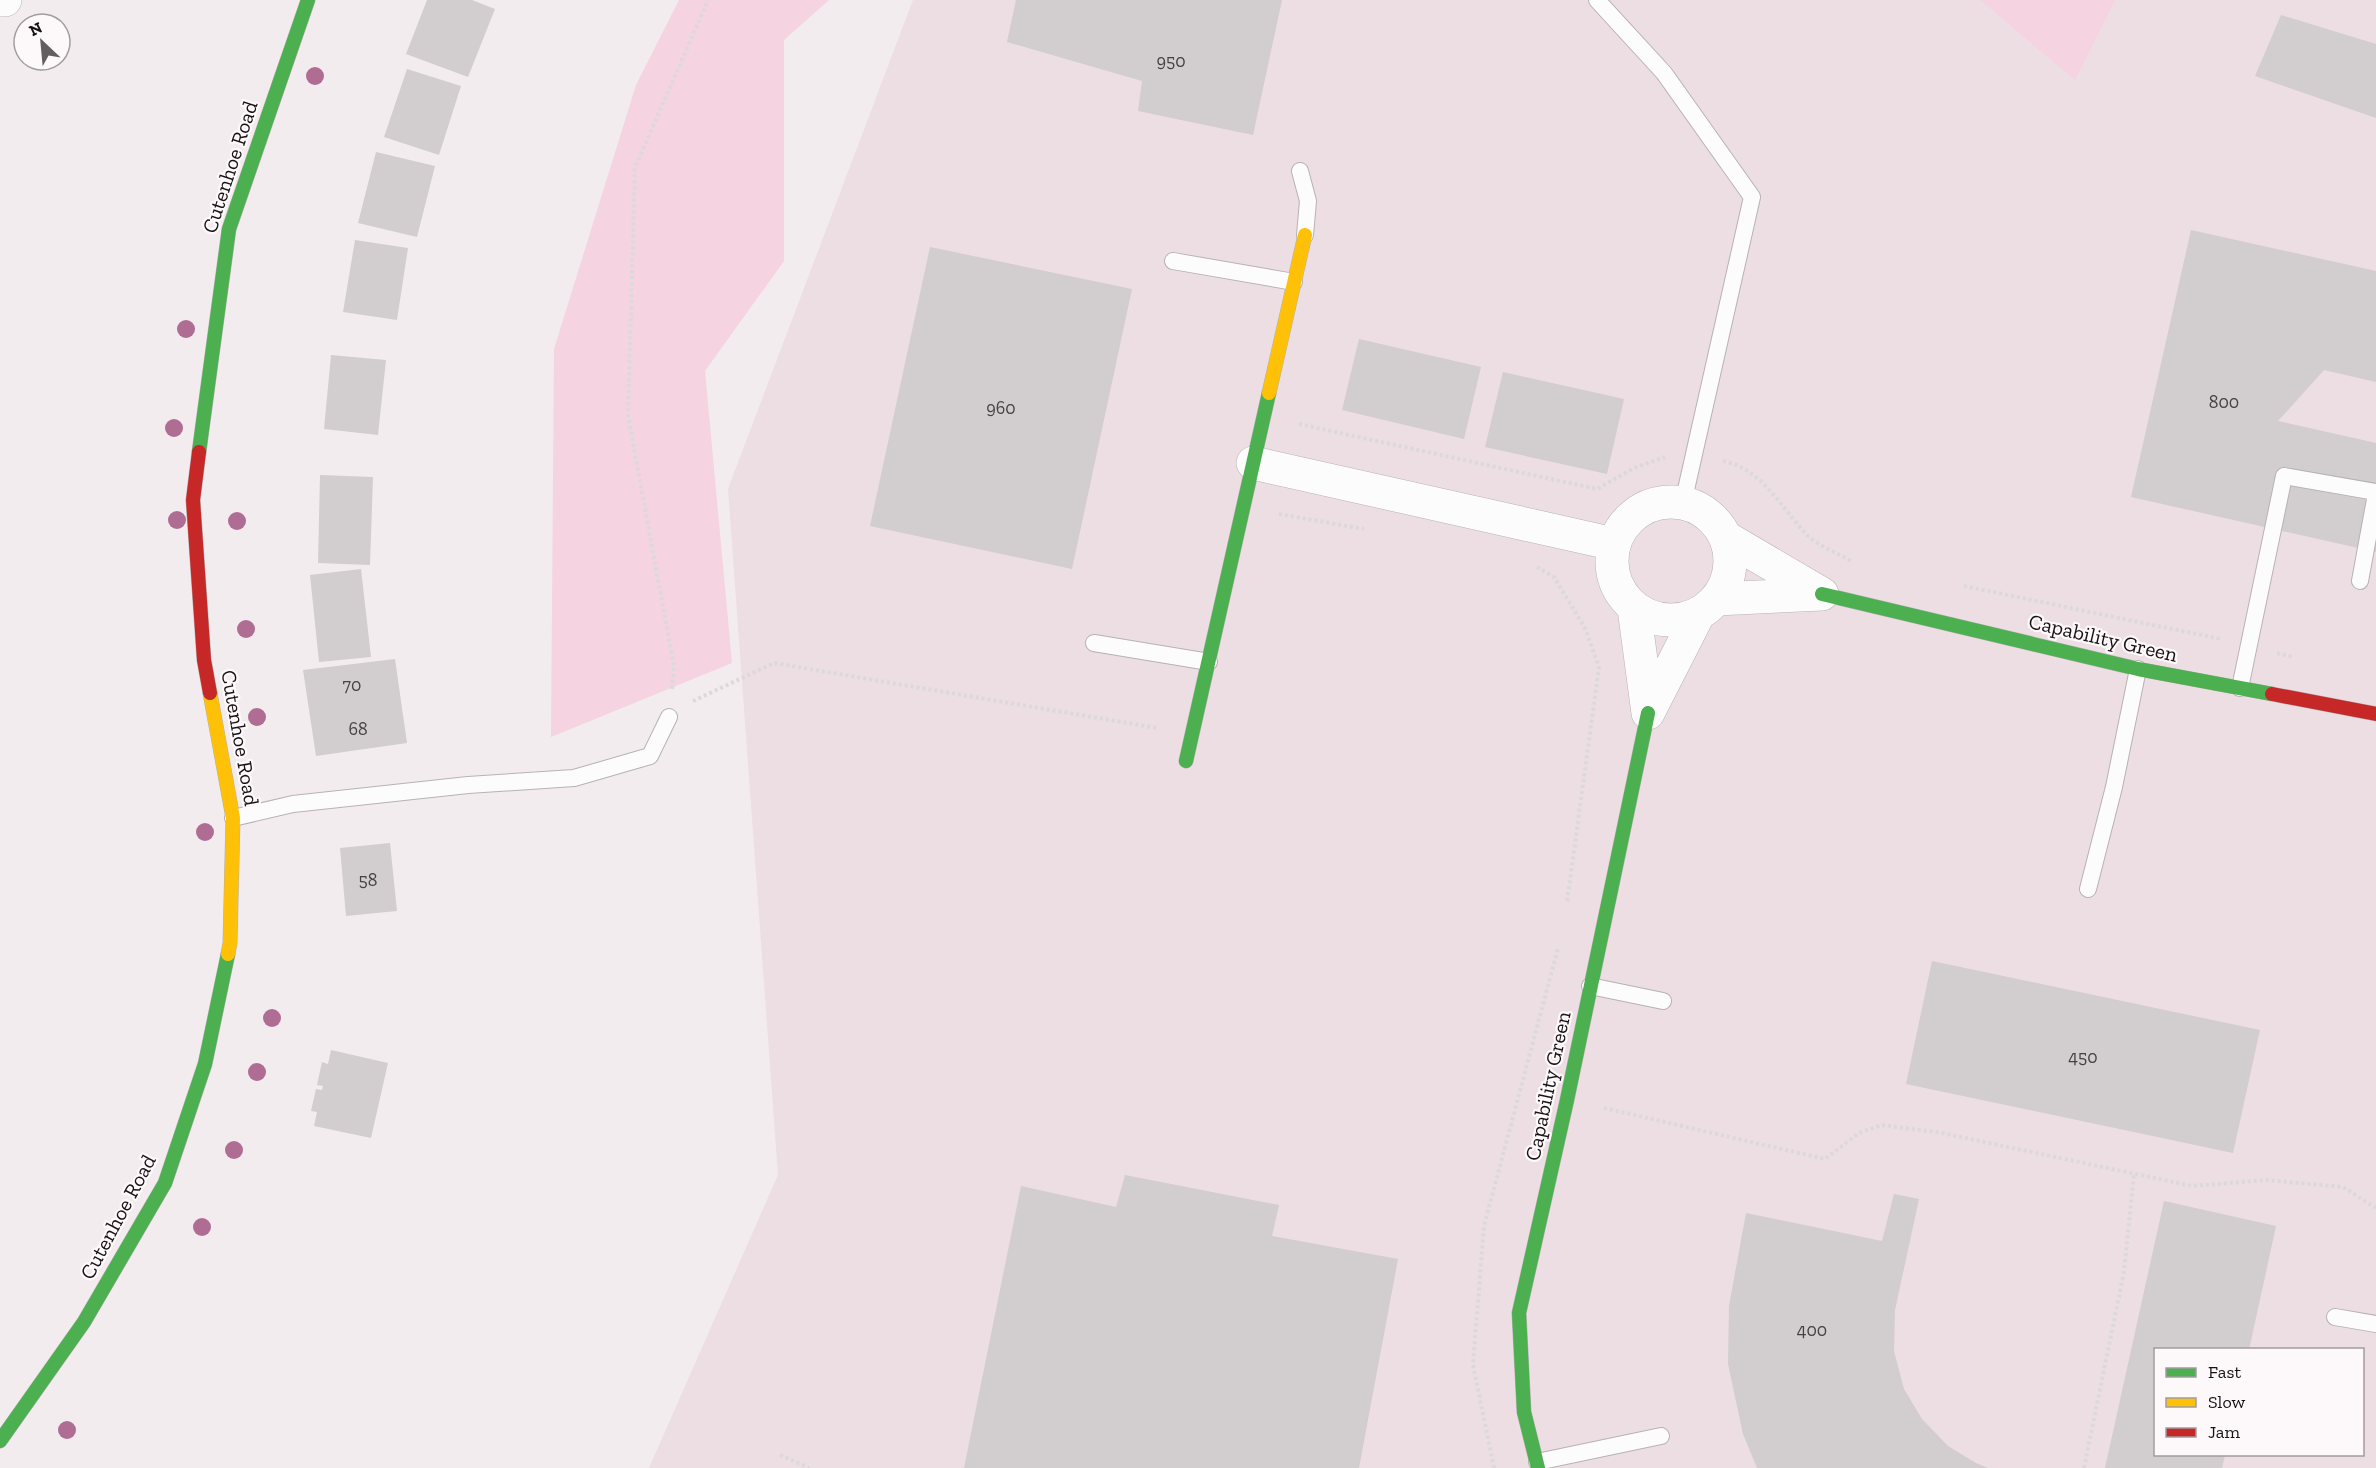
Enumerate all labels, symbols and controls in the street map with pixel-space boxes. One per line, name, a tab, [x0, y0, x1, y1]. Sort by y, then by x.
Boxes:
north arrow	[12, 12, 72, 72]
text: N	[26, 18, 45, 40]
house number: 950	[1156, 50, 1186, 72]
street label: Cutenhoe Road	[196, 97, 263, 236]
house number: 800	[2209, 391, 2239, 413]
house number: 960	[986, 397, 1016, 419]
street label: Capability Green	[2026, 608, 2180, 667]
street label: Cutenhoe Road	[216, 668, 265, 808]
house number: 70	[343, 674, 361, 696]
house number: 68	[348, 718, 368, 740]
house number: 58	[359, 869, 377, 891]
street label: Capability Green	[1519, 1009, 1576, 1163]
house number: 450	[2068, 1046, 2098, 1068]
street label: Cutenhoe Road	[74, 1150, 161, 1283]
house number: 400	[1797, 1319, 1827, 1341]
legend	[2154, 1348, 2364, 1456]
text: Fast	[2208, 1361, 2241, 1383]
text: Slow	[2208, 1391, 2245, 1413]
text: Jam	[2208, 1421, 2240, 1443]

